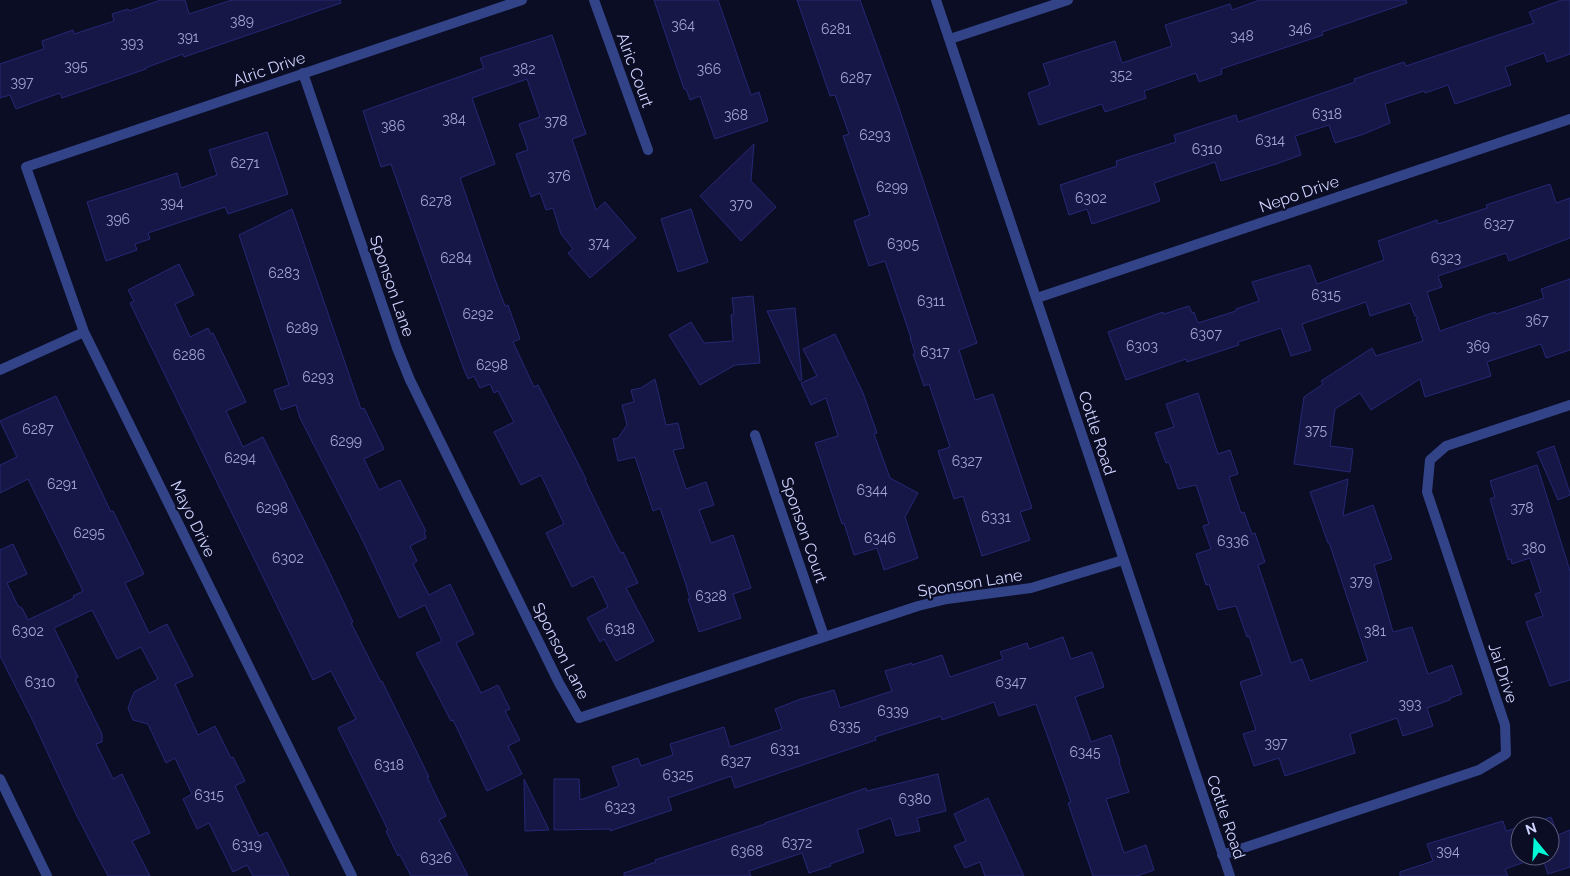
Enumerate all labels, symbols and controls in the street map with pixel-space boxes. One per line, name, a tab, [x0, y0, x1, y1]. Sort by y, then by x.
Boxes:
house number: 389	[230, 13, 254, 29]
house number: 364	[671, 17, 695, 33]
house number: 6281	[821, 21, 851, 37]
house number: 346	[1288, 21, 1312, 37]
house number: 348	[1230, 28, 1254, 44]
house number: 391	[177, 29, 199, 45]
street label: Alric Court	[613, 30, 658, 111]
house number: 393	[120, 35, 144, 51]
street label: Alric Drive	[230, 48, 308, 90]
house number: 395	[64, 58, 88, 74]
house number: 382	[512, 61, 536, 77]
house number: 366	[697, 61, 721, 77]
house number: 352	[1110, 67, 1132, 83]
house number: 6287	[840, 70, 872, 86]
house number: 397	[10, 74, 34, 90]
house number: 6318	[1312, 106, 1342, 122]
house number: 368	[724, 107, 748, 123]
house number: 384	[442, 111, 466, 127]
house number: 378	[544, 113, 568, 129]
house number: 386	[381, 118, 405, 134]
house number: 6293	[859, 127, 891, 143]
house number: 6314	[1255, 132, 1285, 148]
house number: 6310	[1192, 141, 1222, 157]
house number: 6271	[230, 155, 260, 171]
house number: 376	[547, 168, 571, 184]
street label: Nepo Drive	[1257, 171, 1341, 217]
house number: 6299	[876, 179, 908, 195]
house number: 6302	[1075, 190, 1107, 206]
house number: 6278	[420, 193, 452, 209]
house number: 394	[160, 195, 184, 211]
house number: 370	[729, 196, 753, 212]
house number: 396	[106, 211, 130, 227]
house number: 6327	[1484, 216, 1515, 232]
street label: Sponson Lane	[366, 233, 418, 339]
house number: 374	[588, 235, 610, 251]
house number: 6305	[887, 236, 919, 252]
house number: 6284	[440, 250, 472, 266]
house number: 6323	[1431, 250, 1461, 266]
house number: 6283	[268, 265, 300, 281]
house number: 6315	[1311, 287, 1341, 303]
house number: 6311	[917, 293, 945, 309]
house number: 6292	[462, 306, 494, 322]
house number: 367	[1525, 312, 1549, 328]
house number: 6289	[286, 320, 318, 336]
house number: 6307	[1190, 326, 1222, 342]
house number: 6303	[1126, 338, 1158, 354]
house number: 369	[1466, 338, 1490, 354]
house number: 6317	[920, 344, 950, 360]
house number: 6286	[173, 347, 205, 363]
house number: 6298	[476, 357, 508, 373]
house number: 6293	[302, 369, 334, 385]
street label: Cottle Road	[1074, 389, 1120, 477]
house number: 6287	[22, 421, 54, 437]
house number: 375	[1305, 422, 1328, 438]
house number: 6299	[330, 433, 362, 449]
house number: 6294	[224, 450, 256, 466]
house number: 6327	[952, 453, 983, 469]
street label: Sponson Court	[777, 475, 831, 586]
house number: 6291	[47, 476, 77, 492]
street label: Mayo Drive	[166, 478, 220, 560]
house number: 6344	[856, 482, 888, 498]
house number: 6298	[256, 500, 288, 516]
house number: 378	[1510, 500, 1534, 516]
house number: 6331	[981, 509, 1011, 525]
house number: 6295	[73, 525, 105, 541]
house number: 6346	[864, 530, 896, 546]
house number: 6336	[1217, 533, 1249, 549]
house number: 380	[1522, 540, 1546, 556]
house number: 6302	[272, 550, 304, 566]
street label: Sponson Lane	[916, 565, 1024, 601]
house number: 379	[1349, 573, 1373, 589]
house number: 6328	[695, 588, 727, 604]
street label: Sponson Lane	[529, 600, 593, 702]
house number: 6318	[605, 621, 635, 637]
house number: 6302	[12, 623, 44, 639]
house number: 381	[1364, 623, 1386, 639]
street label: Jai Drive	[1484, 641, 1522, 705]
house number: 6310	[25, 674, 55, 690]
house number: 6347	[996, 674, 1027, 690]
house number: 393	[1398, 696, 1422, 712]
house number: 6339	[877, 703, 909, 719]
house number: 6335	[829, 718, 861, 734]
house number: 397	[1264, 735, 1288, 751]
house number: 6331	[770, 741, 800, 757]
house number: 6345	[1069, 744, 1101, 760]
house number: 6327	[721, 753, 752, 769]
house number: 6318	[374, 757, 404, 773]
house number: 6325	[663, 767, 694, 783]
street label: Cottle Road	[1203, 773, 1249, 861]
house number: 6315	[194, 787, 224, 803]
house number: 6380	[899, 791, 931, 807]
house number: 6323	[605, 799, 635, 815]
north arrow	[1510, 816, 1560, 866]
text: N	[1523, 819, 1539, 838]
house number: 6372	[782, 835, 812, 851]
house number: 6319	[232, 837, 262, 853]
house number: 6368	[731, 843, 763, 859]
house number: 394	[1436, 843, 1460, 859]
house number: 6326	[420, 850, 452, 866]

